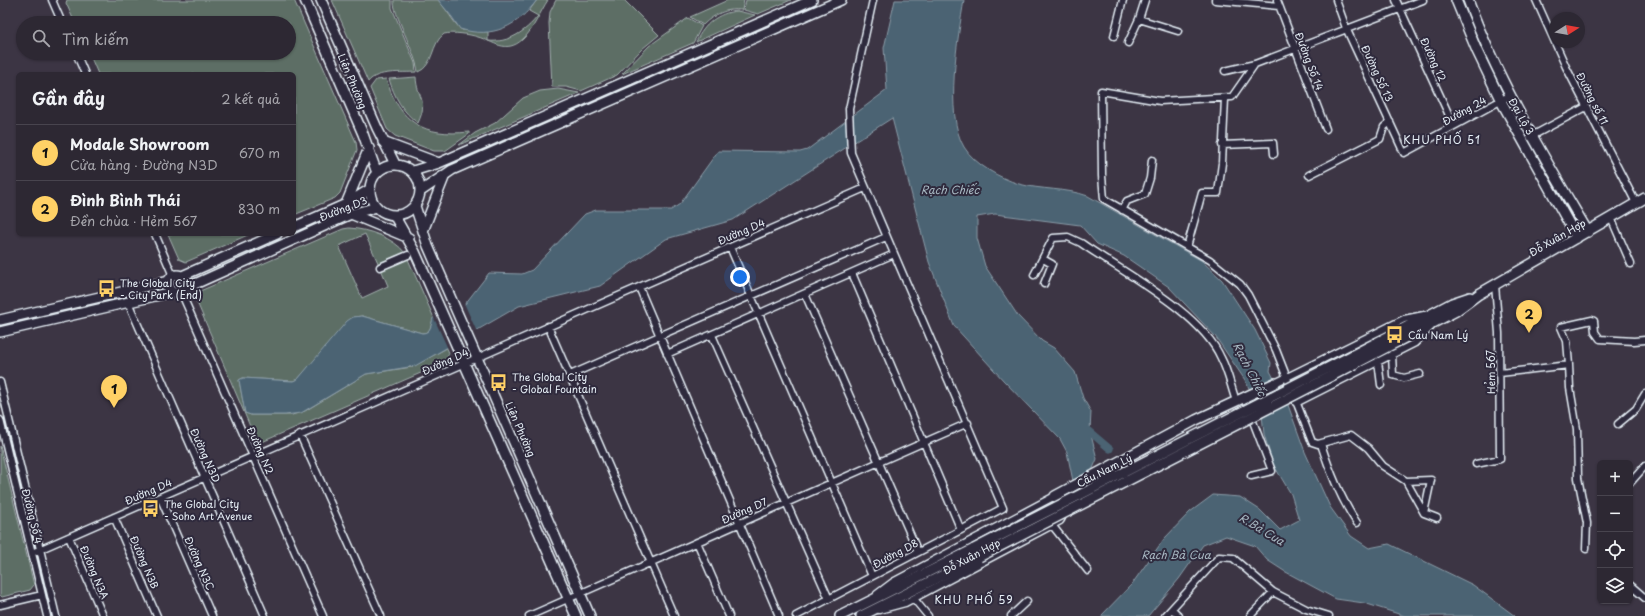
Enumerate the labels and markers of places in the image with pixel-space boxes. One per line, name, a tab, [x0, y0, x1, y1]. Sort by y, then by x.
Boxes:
place label: The Global City - City Park (End)	[120, 275, 202, 302]
bus stop icon: The Global City - City Park (End)	[97, 278, 117, 298]
pin: 2	[1516, 300, 1542, 333]
bus stop icon: Cầu Nam Lý	[1385, 324, 1405, 344]
place label: Cầu Nam Lý	[1408, 327, 1469, 342]
place label: The Global City - Global Fountain	[512, 369, 597, 396]
bus stop icon: The Global City - Global Fountain	[489, 372, 509, 392]
pin: 1	[101, 375, 127, 408]
place label: The Global City - Soho Art Avenue	[164, 496, 252, 523]
bus stop icon: The Global City - Soho Art Avenue	[141, 499, 161, 519]

